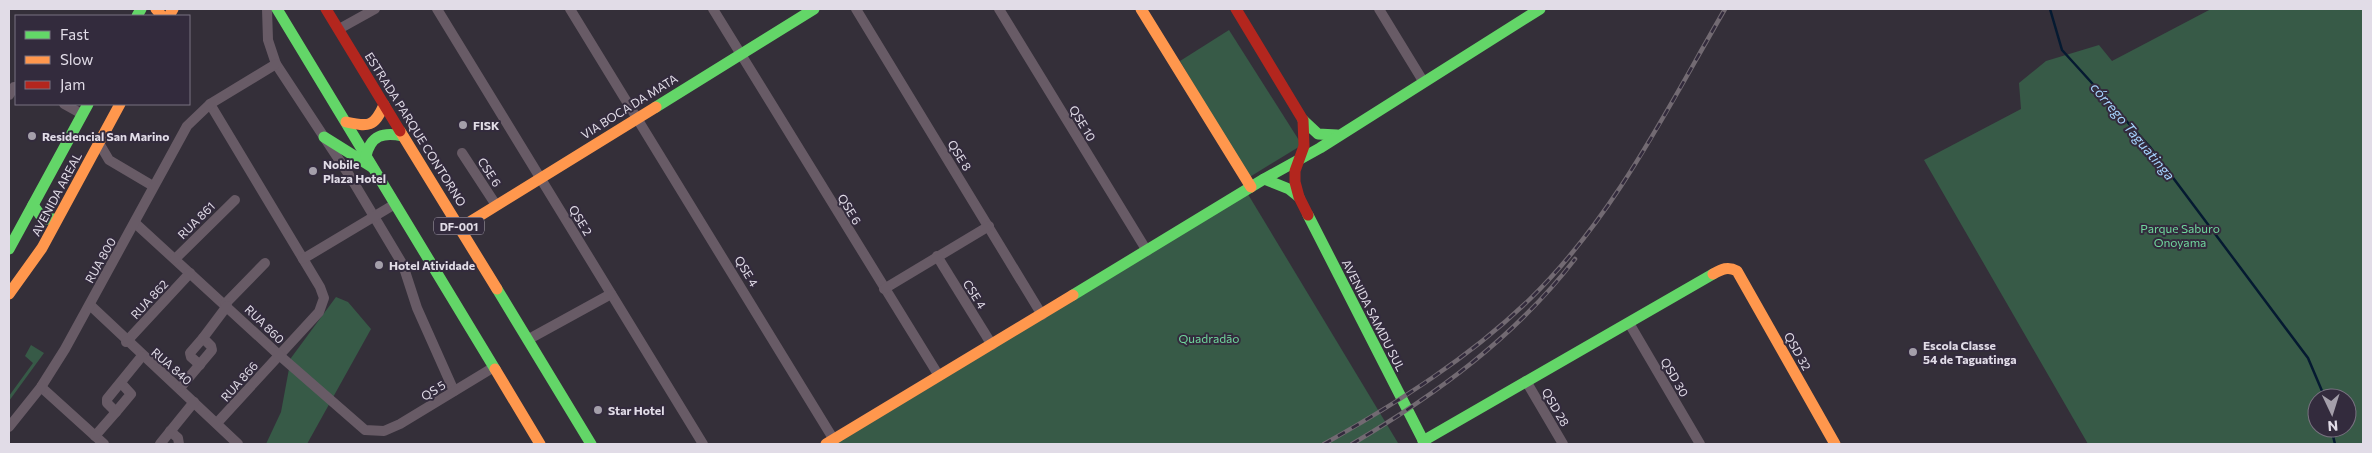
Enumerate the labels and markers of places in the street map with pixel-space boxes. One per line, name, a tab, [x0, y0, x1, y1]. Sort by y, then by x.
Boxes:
place label: FISK	[473, 118, 500, 132]
marker: FISK	[457, 119, 469, 131]
place label: Residencial San Marino	[42, 129, 169, 143]
marker: Residencial San Marino	[26, 130, 38, 142]
place label: Nobile Plaza Hotel	[323, 157, 386, 185]
marker: Nobile Plaza Hotel	[307, 165, 319, 177]
place label: Hotel Atividade	[389, 258, 475, 272]
marker: Hotel Atividade	[373, 259, 385, 271]
place label: Escola Classe 54 de Taguatinga	[1923, 338, 2017, 366]
marker: Escola Classe 54 de Taguatinga	[1907, 346, 1919, 358]
place label: Star Hotel	[608, 403, 664, 417]
marker: Star Hotel	[592, 404, 604, 416]

